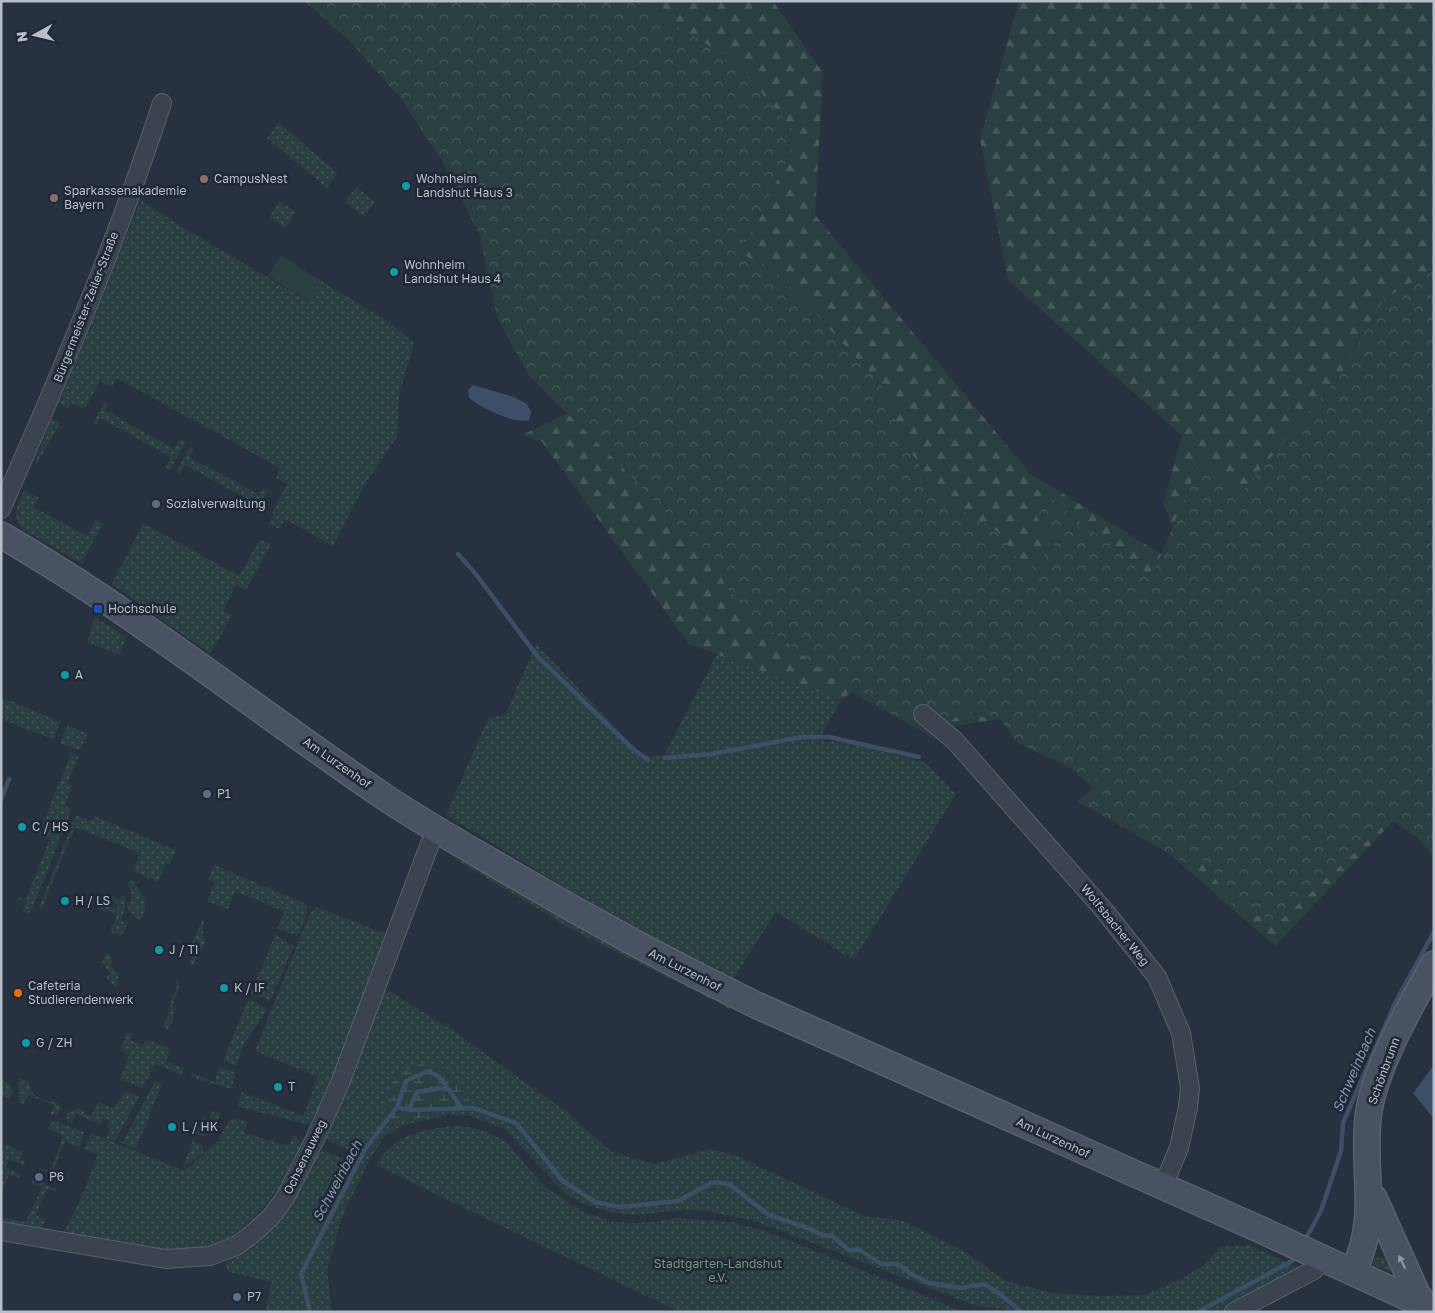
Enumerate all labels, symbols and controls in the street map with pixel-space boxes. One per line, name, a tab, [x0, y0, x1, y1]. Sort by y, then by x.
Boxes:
north arrow	[10, 10, 60, 60]
text: N	[12, 30, 31, 43]
place label: CampusNest	[214, 171, 288, 186]
place label: Wohnheim Landshut Haus 3	[416, 171, 513, 200]
marker: CampusNest	[198, 173, 210, 185]
marker: Wohnheim Landshut Haus 3	[400, 180, 412, 192]
place label: Sparkassenakademie Bayern	[64, 183, 186, 212]
marker: Sparkassenakademie Bayern	[48, 192, 60, 204]
street label: Bürgermeister-Zeiler-Straße	[50, 229, 121, 384]
place label: Wohnheim Landshut Haus 4	[404, 257, 501, 286]
marker: Wohnheim Landshut Haus 4	[388, 266, 400, 278]
place label: Sozialverwaltung	[166, 496, 266, 511]
marker: Sozialverwaltung	[150, 498, 162, 510]
place label: Hochschule	[108, 601, 177, 616]
marker: Hochschule	[92, 603, 104, 615]
place label: A	[75, 667, 83, 682]
marker: A	[59, 669, 71, 681]
street label: Am Lurzenhof	[300, 734, 375, 792]
place label: P1	[217, 786, 231, 801]
marker: P1	[201, 788, 213, 800]
place label: C / HS	[32, 819, 69, 834]
marker: C / HS	[16, 821, 28, 833]
street label: Wolfsbacher Weg	[1078, 881, 1153, 969]
place label: H / LS	[75, 893, 110, 908]
marker: H / LS	[59, 895, 71, 907]
place label: J / TI	[169, 942, 199, 957]
marker: J / TI	[153, 944, 165, 956]
street label: Am Lurzenhof	[646, 945, 725, 995]
place label: Cafeteria Studierendenwerk	[28, 978, 134, 1007]
place label: K / IF	[234, 980, 265, 995]
marker: K / IF	[218, 982, 230, 994]
marker: Cafeteria Studierendenwerk	[12, 987, 24, 999]
water label: Schweinbach	[1328, 1024, 1379, 1114]
place label: G / ZH	[36, 1035, 73, 1050]
street label: Schönbrunn	[1364, 1035, 1403, 1106]
marker: G / ZH	[20, 1037, 32, 1049]
place label: T	[288, 1079, 296, 1094]
marker: T	[272, 1081, 284, 1093]
street label: Am Lurzenhof	[1014, 1114, 1093, 1161]
street label: Ochsenauweg	[280, 1117, 329, 1197]
place label: L / HK	[182, 1119, 218, 1134]
marker: L / HK	[166, 1121, 178, 1133]
water label: Schweinbach	[308, 1136, 366, 1224]
place label: P6	[49, 1169, 64, 1184]
marker: P6	[33, 1171, 45, 1183]
one-way arrow	[1397, 1255, 1405, 1269]
park label: Stadtgarten-Landshut e.V.	[654, 1256, 782, 1285]
place label: P7	[247, 1289, 261, 1304]
marker: P7	[231, 1291, 243, 1303]

